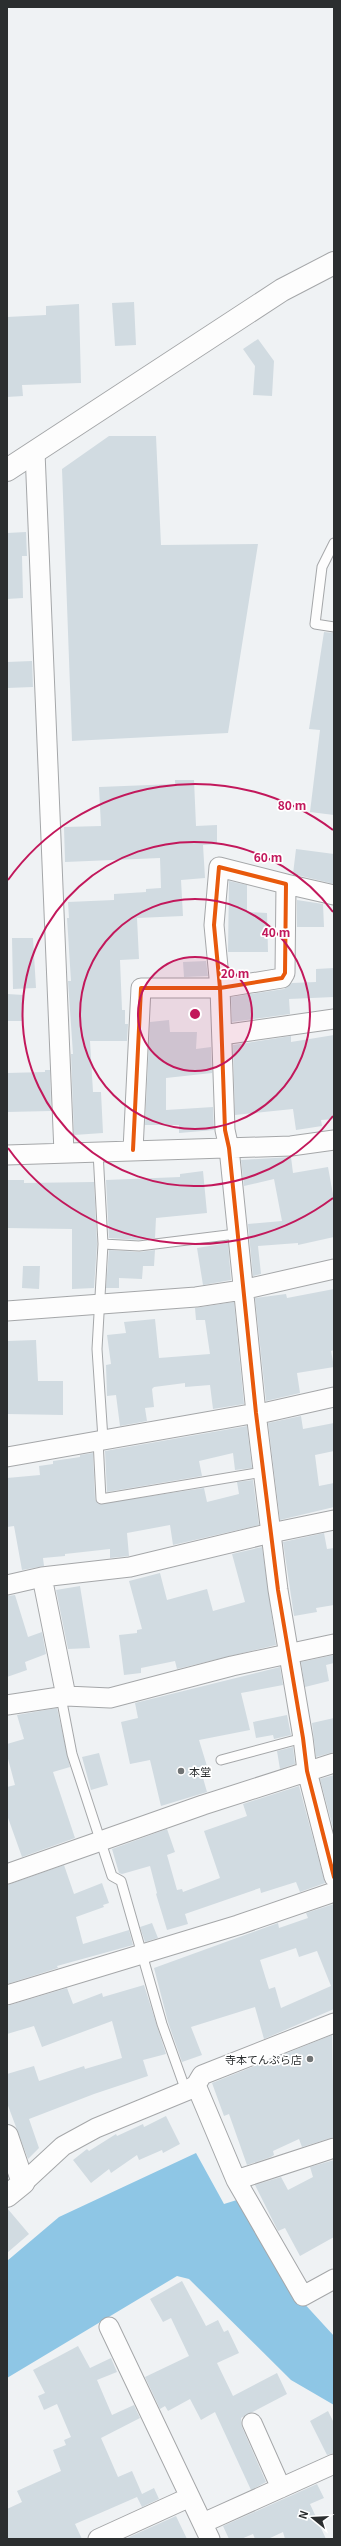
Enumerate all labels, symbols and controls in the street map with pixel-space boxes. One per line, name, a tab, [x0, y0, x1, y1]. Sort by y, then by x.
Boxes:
text: 80 m	[278, 796, 306, 813]
text: 60 m	[254, 848, 282, 865]
text: 40 m	[262, 923, 290, 940]
text: 20 m	[221, 964, 249, 981]
centre of rings	[188, 1007, 202, 1021]
place label: 本堂	[189, 1763, 211, 1779]
marker: 本堂	[176, 1766, 186, 1776]
place label: 寺本てんぷら店	[225, 2051, 302, 2067]
marker: 寺本てんぷら店	[305, 2054, 315, 2064]
north arrow	[293, 2498, 333, 2538]
text: N	[294, 2508, 311, 2521]

